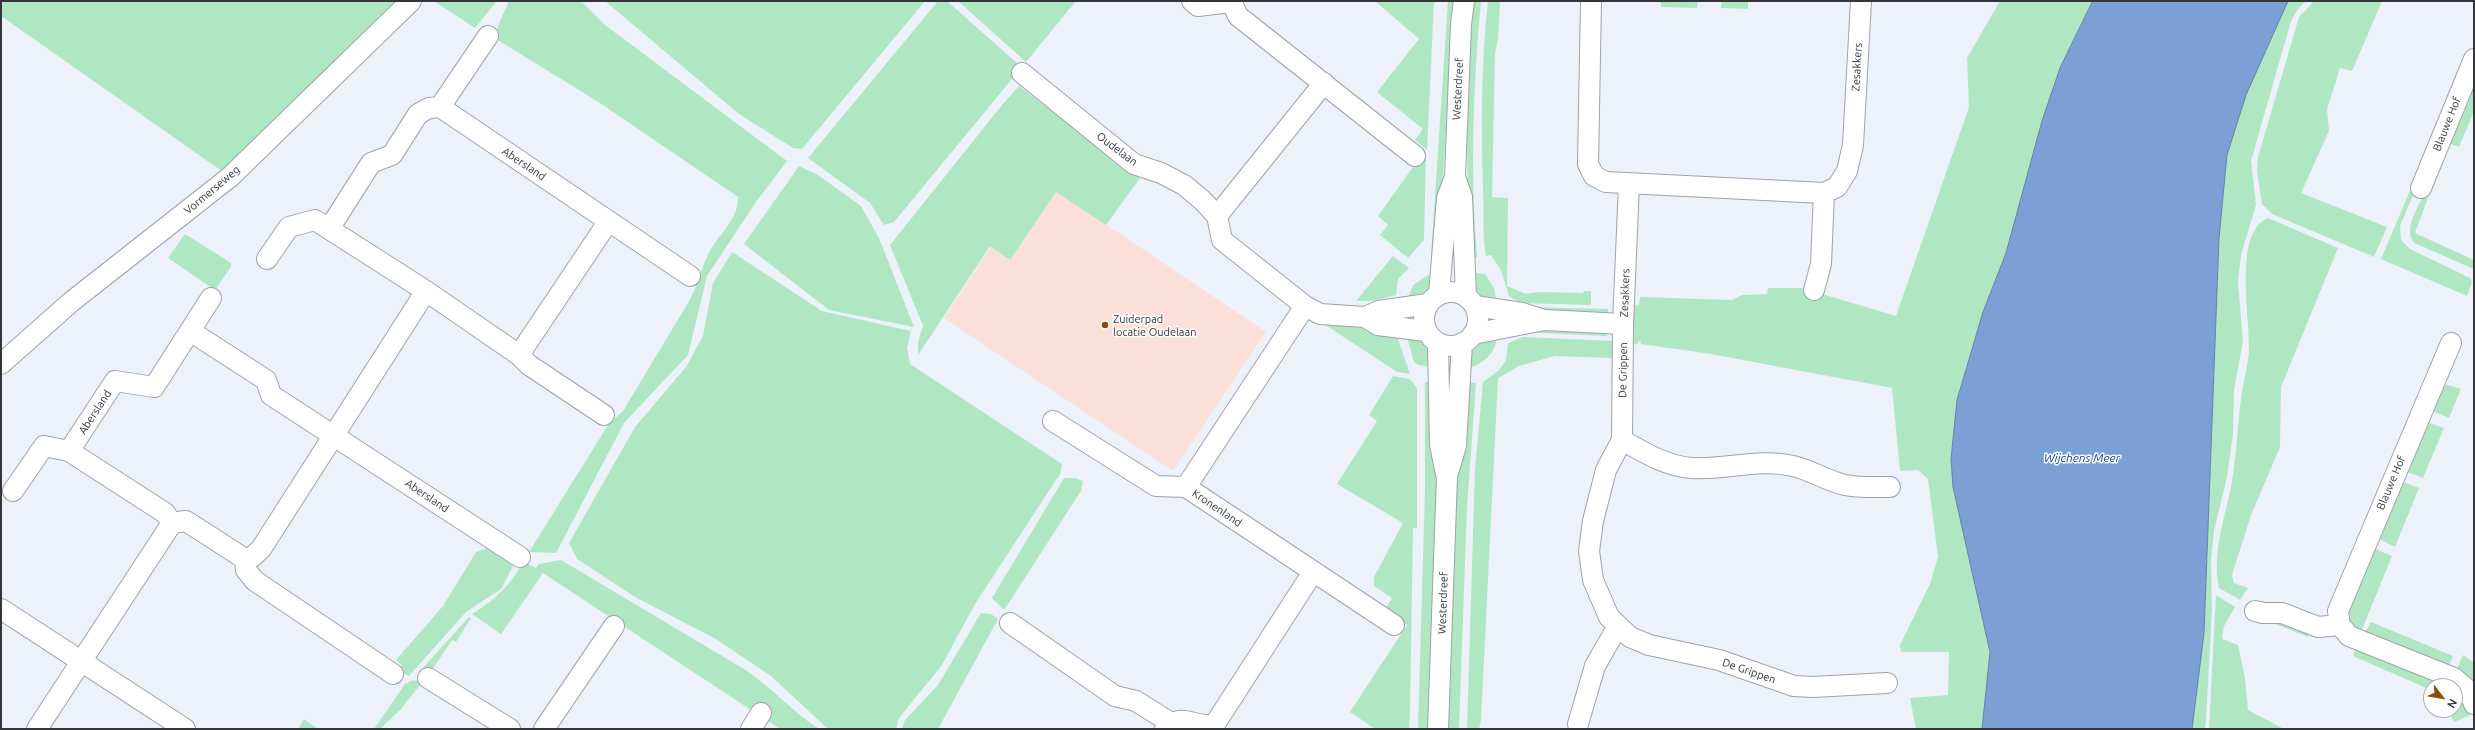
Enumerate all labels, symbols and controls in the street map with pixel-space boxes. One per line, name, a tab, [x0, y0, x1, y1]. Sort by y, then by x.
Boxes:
street label: Zesakkers	[1849, 42, 1865, 92]
street label: Westerdreef	[1450, 58, 1466, 120]
street label: Blauwe Hof	[2430, 95, 2464, 153]
street label: Oudelaan	[1094, 129, 1140, 169]
street label: Abersland	[500, 145, 548, 183]
street label: Vormerseweg	[181, 163, 243, 217]
street label: Zesakkers	[1618, 268, 1632, 318]
place label: Zuiderpad locatie Oudelaan	[1113, 312, 1196, 338]
marker: Zuiderpad locatie Oudelaan	[1100, 320, 1110, 330]
street label: De Grippen	[1616, 342, 1630, 398]
street label: Abersland	[76, 387, 114, 437]
water label: Wijchens Meer	[2044, 451, 2120, 465]
street label: Blauwe Hof	[2374, 454, 2408, 512]
street label: Abersland	[403, 477, 451, 515]
street label: Kronenland	[1190, 487, 1244, 529]
street label: Westerdreef	[1435, 572, 1451, 634]
street label: De Grippen	[1721, 656, 1777, 686]
north arrow	[2423, 678, 2463, 718]
text: N	[2445, 697, 2460, 710]

